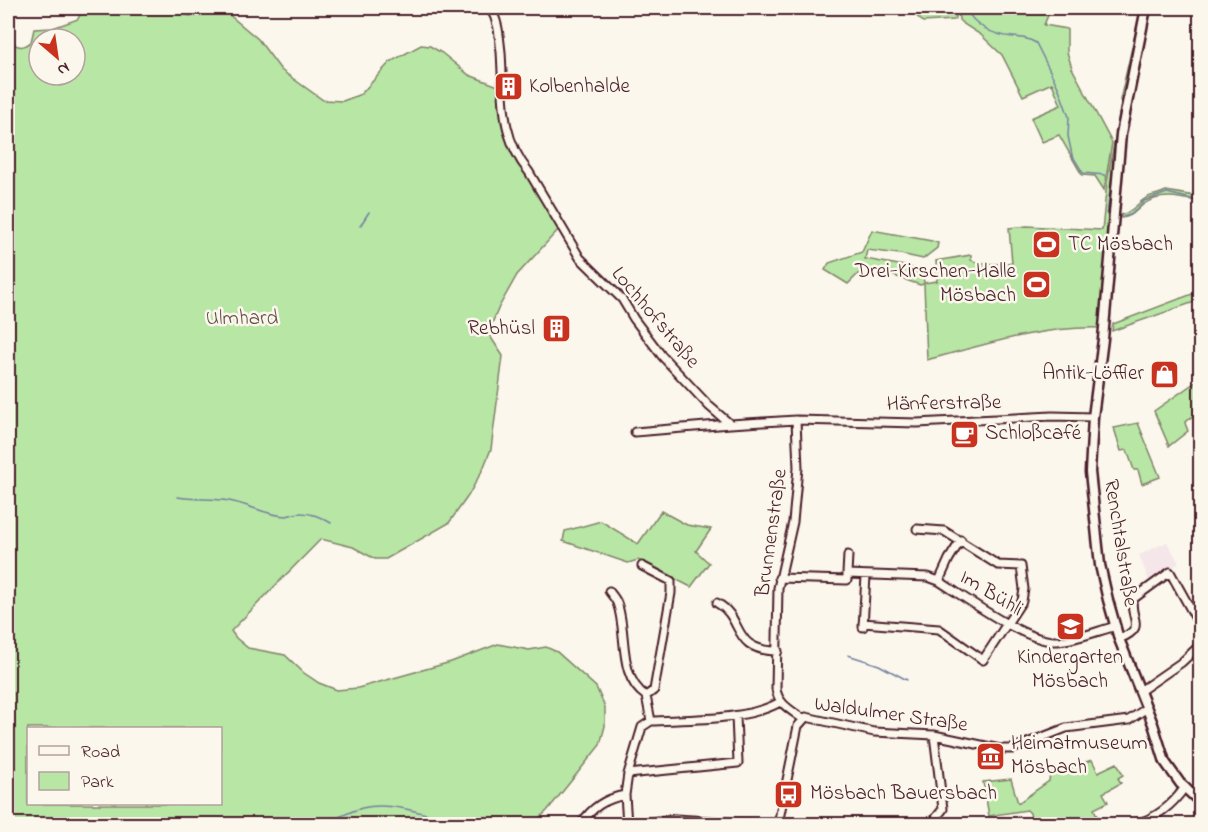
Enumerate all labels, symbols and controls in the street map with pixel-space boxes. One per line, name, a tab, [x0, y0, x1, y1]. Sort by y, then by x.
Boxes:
north arrow	[27, 27, 87, 87]
text: N	[53, 55, 74, 82]
building icon: Kolbenhalde	[492, 71, 524, 103]
place label: Kolbenhalde	[529, 72, 630, 102]
sports icon: TC Mösbach	[1031, 229, 1063, 261]
place label: TC Mösbach	[1068, 230, 1173, 260]
place label: Drei-Kirschen-Halle Mösbach	[854, 257, 1017, 311]
street label: Lochhofstraße	[603, 261, 707, 376]
sports icon: Drei-Kirschen-Halle Mösbach	[1021, 268, 1053, 300]
park label: Ulmhard	[206, 304, 279, 334]
building icon: Rebhüsl	[540, 313, 572, 345]
place label: Rebhüsl	[467, 314, 535, 344]
shop icon: Antik-Löffler	[1149, 358, 1181, 390]
place label: Antik-Löffler	[1042, 359, 1144, 389]
street label: Hänferstraße	[886, 388, 1002, 420]
cafe icon: Schloßcafé	[948, 418, 980, 450]
place label: Schloßcafé	[985, 419, 1082, 449]
street label: Brunnenstraße	[748, 466, 796, 600]
street label: Renchtalstraße	[1095, 477, 1145, 609]
street label: Im Bühli	[953, 563, 1029, 625]
school or university icon: Kindergarten Mösbach	[1054, 611, 1086, 643]
place label: Kindergarten Mösbach	[1017, 643, 1123, 697]
street label: Waldulmer Straße	[812, 689, 970, 741]
legend	[27, 727, 222, 805]
place label: Heimatmuseum Mösbach	[1011, 729, 1148, 783]
text: Road	[81, 740, 120, 766]
museum icon: Heimatmuseum Mösbach	[974, 740, 1006, 772]
text: Park	[81, 770, 114, 796]
bus stop icon: Mösbach Bauersbach	[773, 778, 805, 810]
place label: Mösbach Bauersbach	[810, 779, 997, 809]

